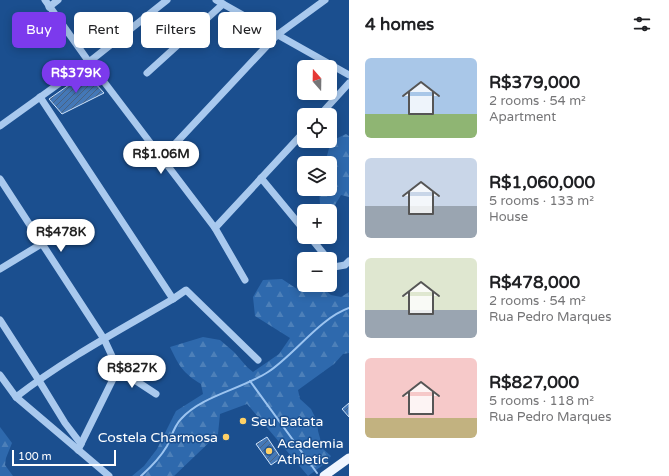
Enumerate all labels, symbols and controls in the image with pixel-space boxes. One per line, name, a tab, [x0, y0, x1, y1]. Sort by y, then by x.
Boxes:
chip: Buy	[12, 12, 66, 48]
chip: Rent	[74, 12, 133, 48]
chip: Filters	[141, 12, 210, 48]
chip: New	[218, 12, 276, 48]
icon: filters	[631, 13, 653, 35]
text: 4 homes	[365, 14, 434, 35]
pin: R$379K	[43, 60, 109, 94]
north arrow	[297, 60, 337, 100]
map controls	[297, 60, 337, 292]
text: R$379K	[51, 65, 101, 81]
text: R$379,000	[489, 72, 580, 93]
icon: home	[397, 74, 445, 122]
text: 2 rooms · 54 m²	[489, 93, 586, 109]
button: locate	[297, 108, 337, 148]
text: Apartment	[489, 109, 556, 125]
pin: R$1.06M	[124, 141, 198, 175]
text: R$1.06M	[132, 146, 190, 162]
button: layers	[297, 156, 337, 196]
text: R$1,060,000	[489, 172, 595, 193]
icon: home	[397, 174, 445, 222]
text: 5 rooms · 133 m²	[489, 193, 594, 209]
button: +	[297, 204, 337, 244]
text: House	[489, 209, 528, 225]
pin: R$478K	[28, 219, 94, 253]
text: R$478K	[36, 224, 86, 240]
button: −	[297, 252, 337, 292]
text: R$478,000	[489, 272, 580, 293]
icon: home	[397, 274, 445, 322]
text: 2 rooms · 54 m²	[489, 293, 586, 309]
text: Rua Pedro Marques	[489, 309, 611, 325]
pin: R$827K	[99, 355, 165, 389]
text: R$827K	[107, 360, 157, 376]
text: R$827,000	[489, 372, 579, 393]
icon: home	[397, 374, 445, 422]
text: 5 rooms · 118 m²	[489, 393, 594, 409]
text: Rua Pedro Marques	[489, 409, 611, 425]
place label: Seu Batata	[251, 413, 323, 430]
marker: Seu Batata	[238, 416, 248, 426]
place label: Costela Charmosa	[98, 429, 218, 446]
marker: Costela Charmosa	[221, 432, 231, 442]
place label: Academia Athletic	[277, 435, 344, 468]
marker: Academia Athletic	[264, 446, 274, 456]
scale bar	[12, 448, 116, 467]
text: 100 m	[18, 450, 52, 463]

